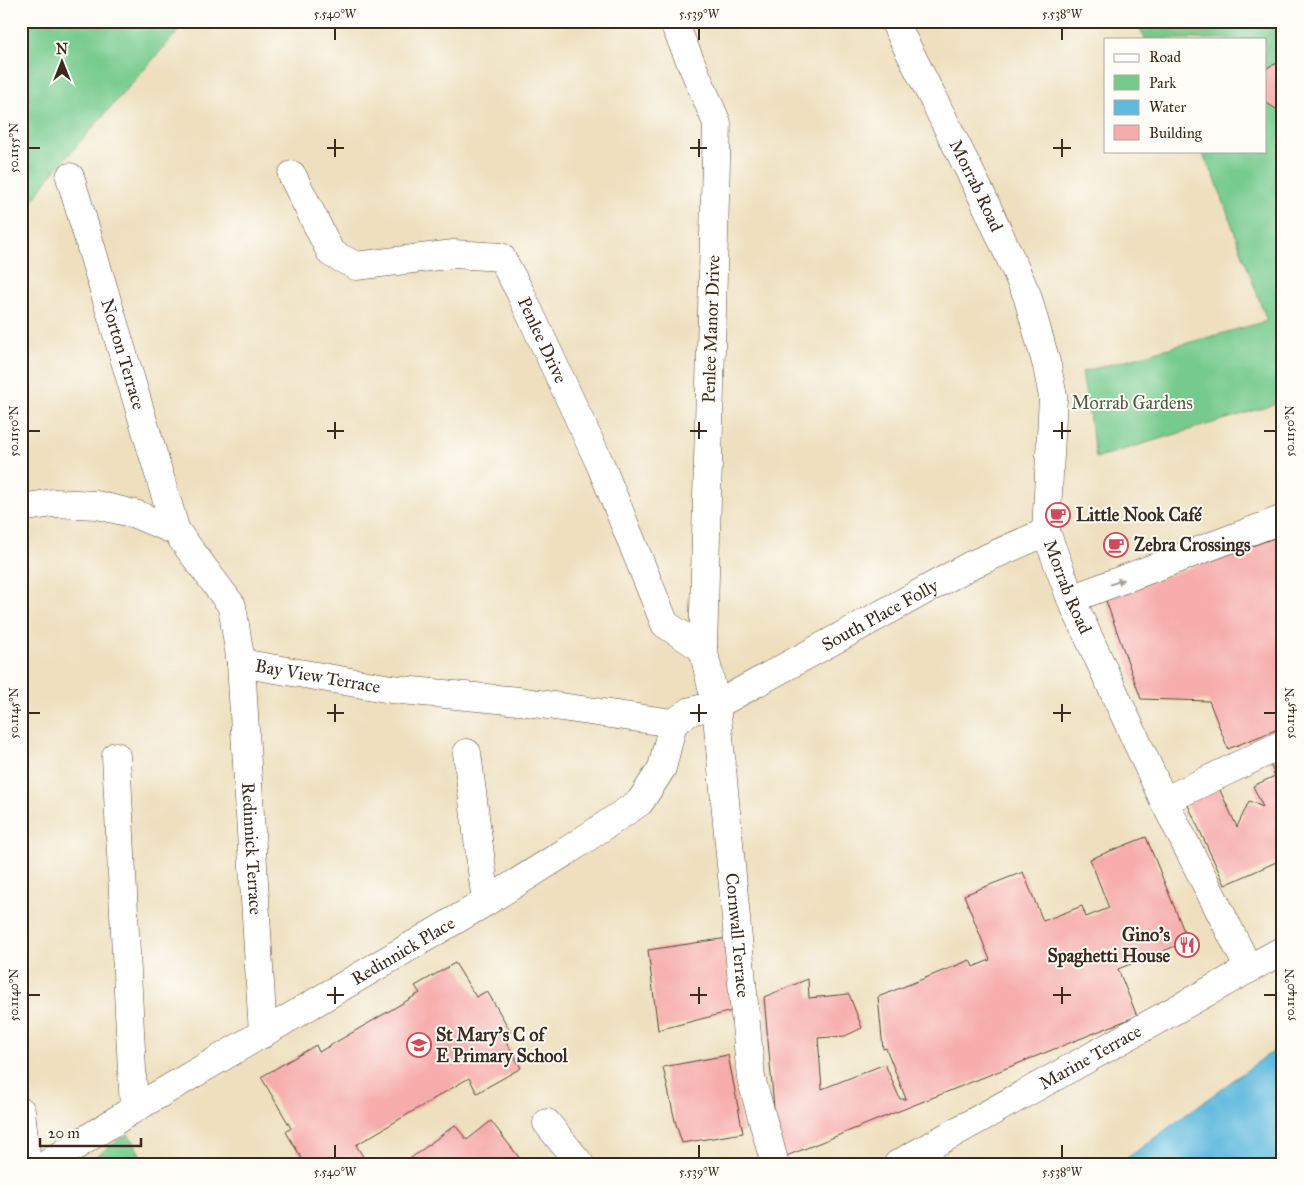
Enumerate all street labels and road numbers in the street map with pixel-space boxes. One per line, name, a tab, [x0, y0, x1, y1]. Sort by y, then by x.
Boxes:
street label: Morrab Road	[944, 136, 1008, 235]
street label: Penlee Manor Drive	[697, 255, 725, 403]
street label: Penlee Drive	[513, 293, 572, 387]
street label: Norton Terrace	[96, 296, 150, 412]
street label: Morrab Road	[1039, 537, 1097, 637]
street label: South Place Folly	[818, 574, 942, 656]
street label: Bay View Terrace	[253, 655, 382, 698]
street label: Redinnick Terrace	[237, 782, 267, 916]
street label: Cornwall Terrace	[721, 872, 754, 999]
street label: Redinnick Place	[347, 912, 459, 990]
street label: Marine Terrace	[1035, 1020, 1145, 1094]

